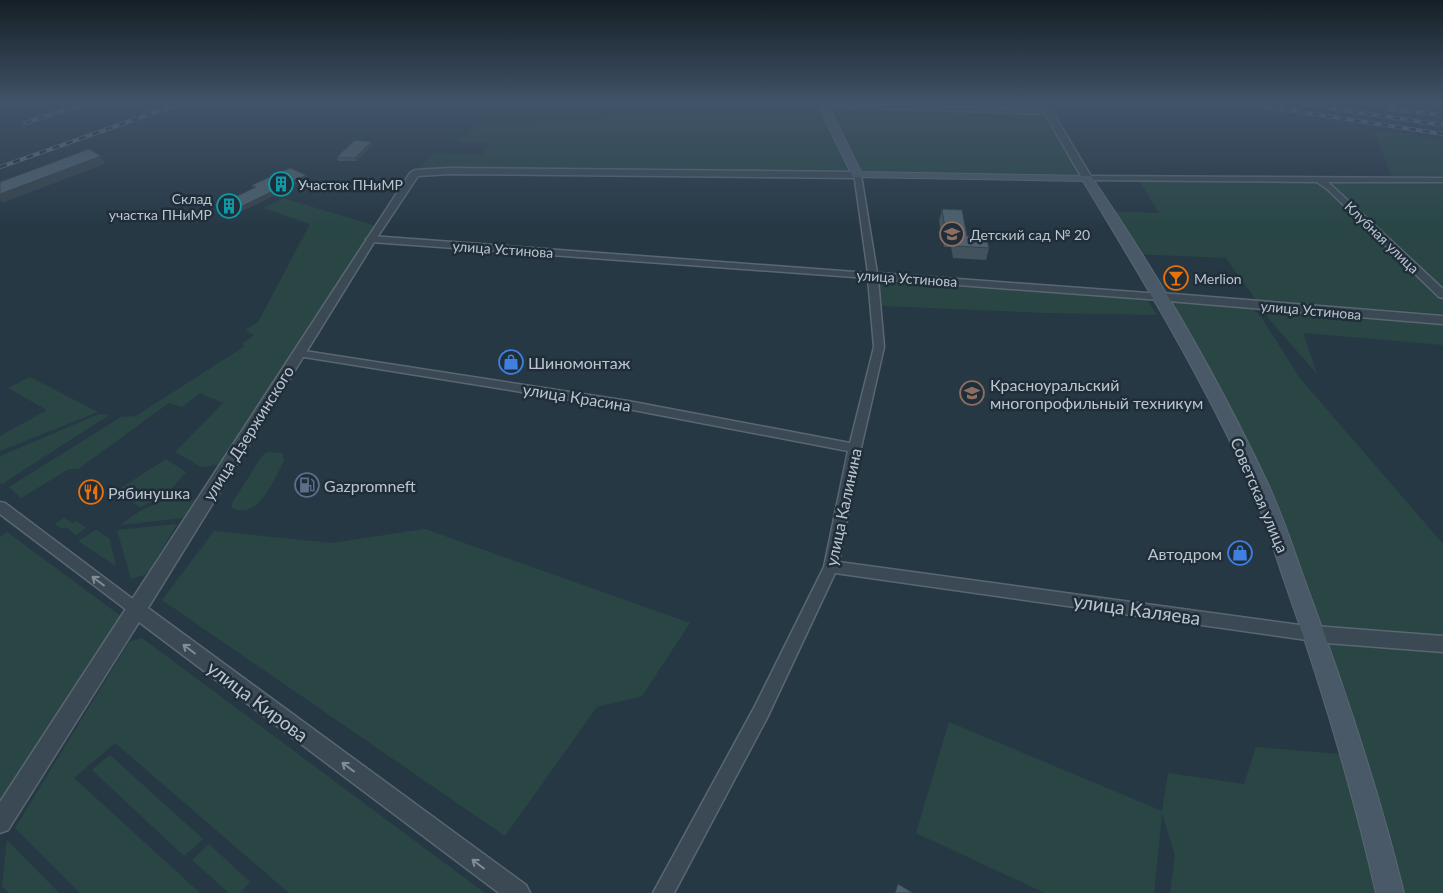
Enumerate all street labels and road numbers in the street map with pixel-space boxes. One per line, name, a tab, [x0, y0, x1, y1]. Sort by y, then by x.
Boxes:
street label: Клубная улица	[1341, 197, 1423, 277]
street label: улица Устинова	[452, 237, 554, 261]
street label: улица Устинова	[856, 266, 958, 290]
street label: улица Устинова	[1260, 297, 1362, 323]
street label: улица Дзержинского	[199, 362, 297, 504]
street label: улица Красина	[522, 379, 632, 415]
street label: Советская улица	[1227, 435, 1293, 555]
street label: улица Калинина	[821, 446, 865, 568]
street label: улица Каляева	[1072, 589, 1202, 629]
street label: улица Кирова	[203, 656, 313, 746]

